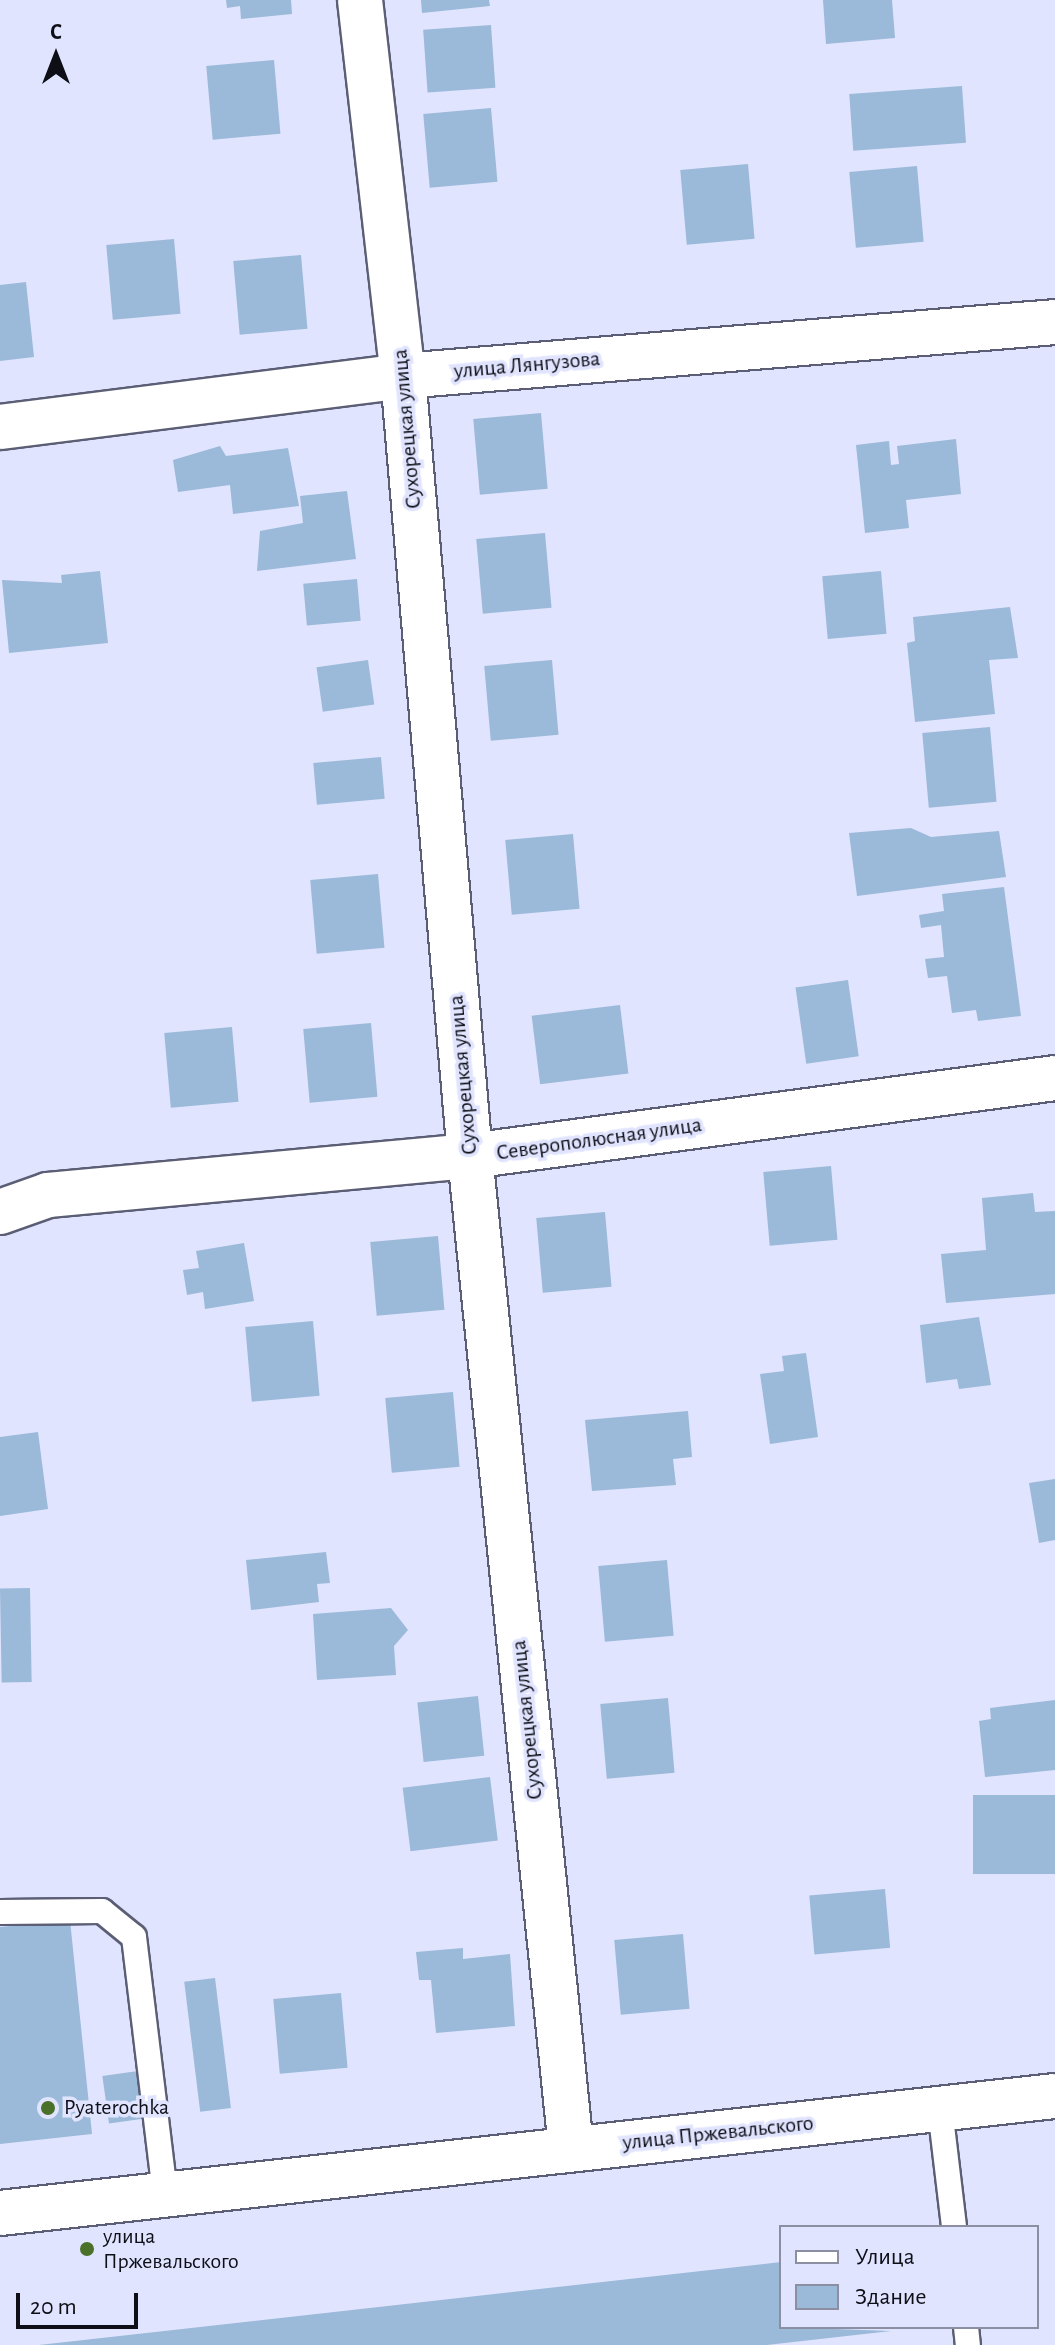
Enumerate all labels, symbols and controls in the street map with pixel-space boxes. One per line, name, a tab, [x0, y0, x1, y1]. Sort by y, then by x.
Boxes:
north arrow	[16, 16, 96, 96]
text: С	[50, 21, 62, 43]
street label: улица Лянгузова	[453, 345, 601, 385]
street label: Сухорецкая улица	[387, 348, 427, 510]
street label: Сухорецкая улица	[443, 994, 483, 1156]
street label: Северополюсная улица	[495, 1112, 703, 1166]
street label: Сухорецкая улица	[505, 1639, 549, 1801]
place label: Pyaterochka	[64, 2095, 169, 2121]
marker: Pyaterochka	[39, 2099, 57, 2117]
street label: улица Пржевальского	[621, 2110, 815, 2156]
place label: улица Пржевальского	[103, 2223, 239, 2274]
legend	[779, 2225, 1039, 2329]
marker: улица Пржевальского	[78, 2240, 96, 2258]
text: Улица	[855, 2245, 915, 2269]
scale bar	[20, 2277, 142, 2327]
text: Здание	[855, 2285, 926, 2309]
text: 20 m	[30, 2295, 77, 2319]

